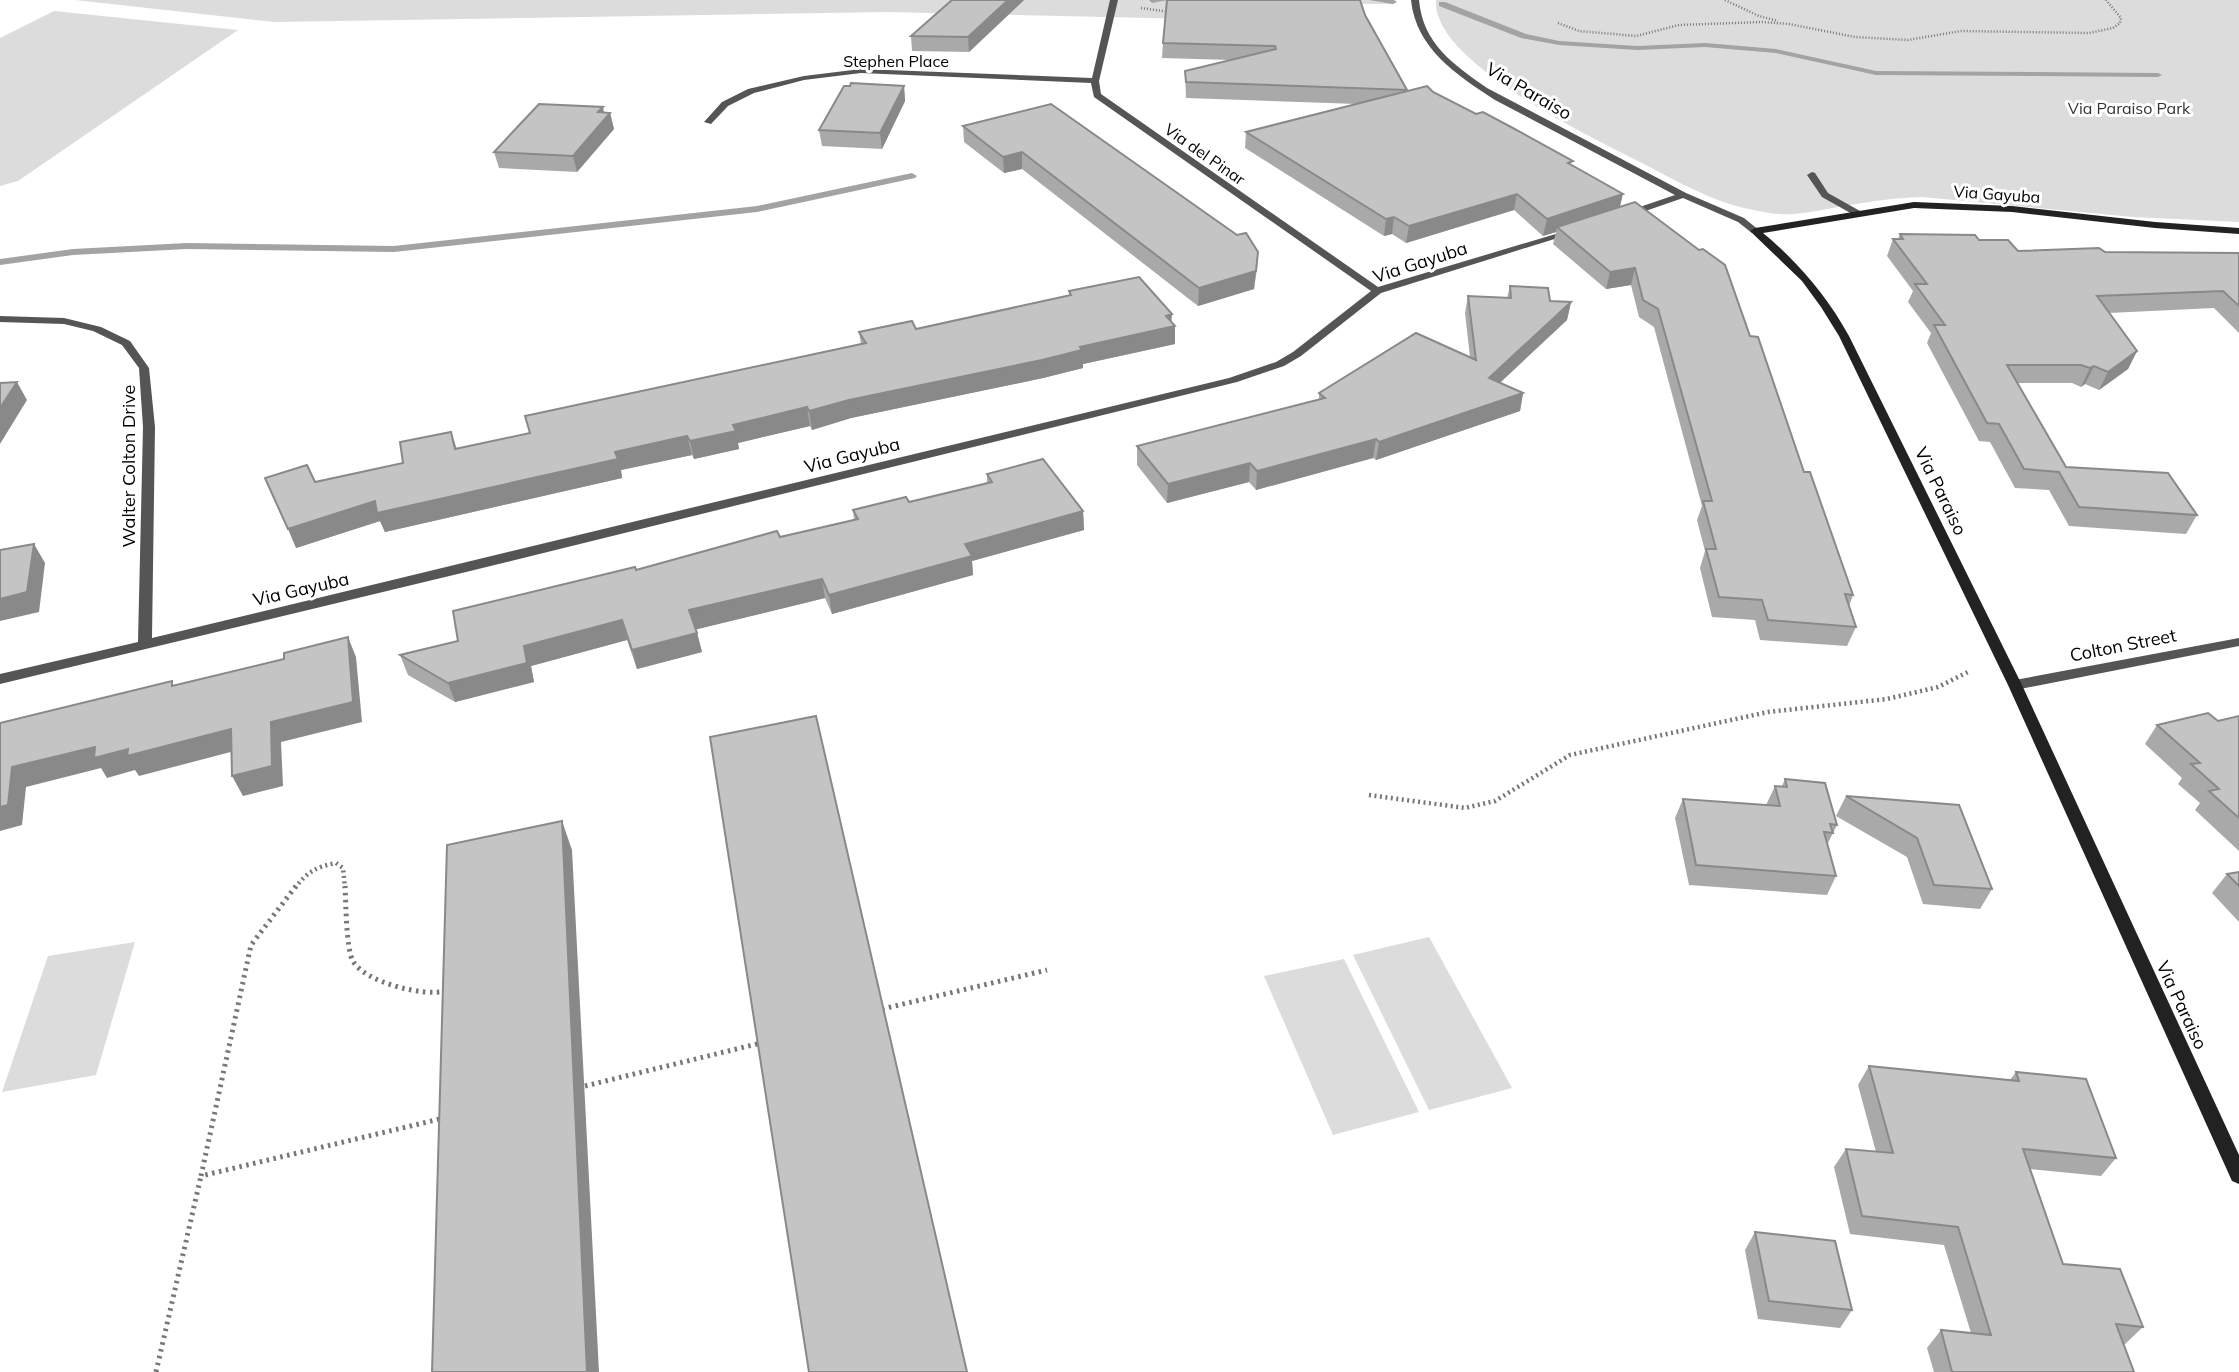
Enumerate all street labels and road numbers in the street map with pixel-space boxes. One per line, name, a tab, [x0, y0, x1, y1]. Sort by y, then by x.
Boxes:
street label: Stephen Place	[843, 51, 949, 71]
street label: Via Paraiso	[1482, 57, 1576, 125]
street label: Via del Pinar	[1161, 119, 1249, 189]
street label: Via Gayuba	[1953, 181, 2041, 207]
street label: Via Gayuba	[1370, 236, 1470, 288]
street label: Walter Colton Drive	[117, 385, 140, 547]
street label: Via Gayuba	[802, 432, 902, 478]
street label: Via Paraiso	[1910, 443, 1972, 539]
street label: Via Gayuba	[251, 567, 351, 611]
street label: Colton Street	[2068, 623, 2178, 667]
street label: Via Paraiso	[2151, 957, 2213, 1053]

